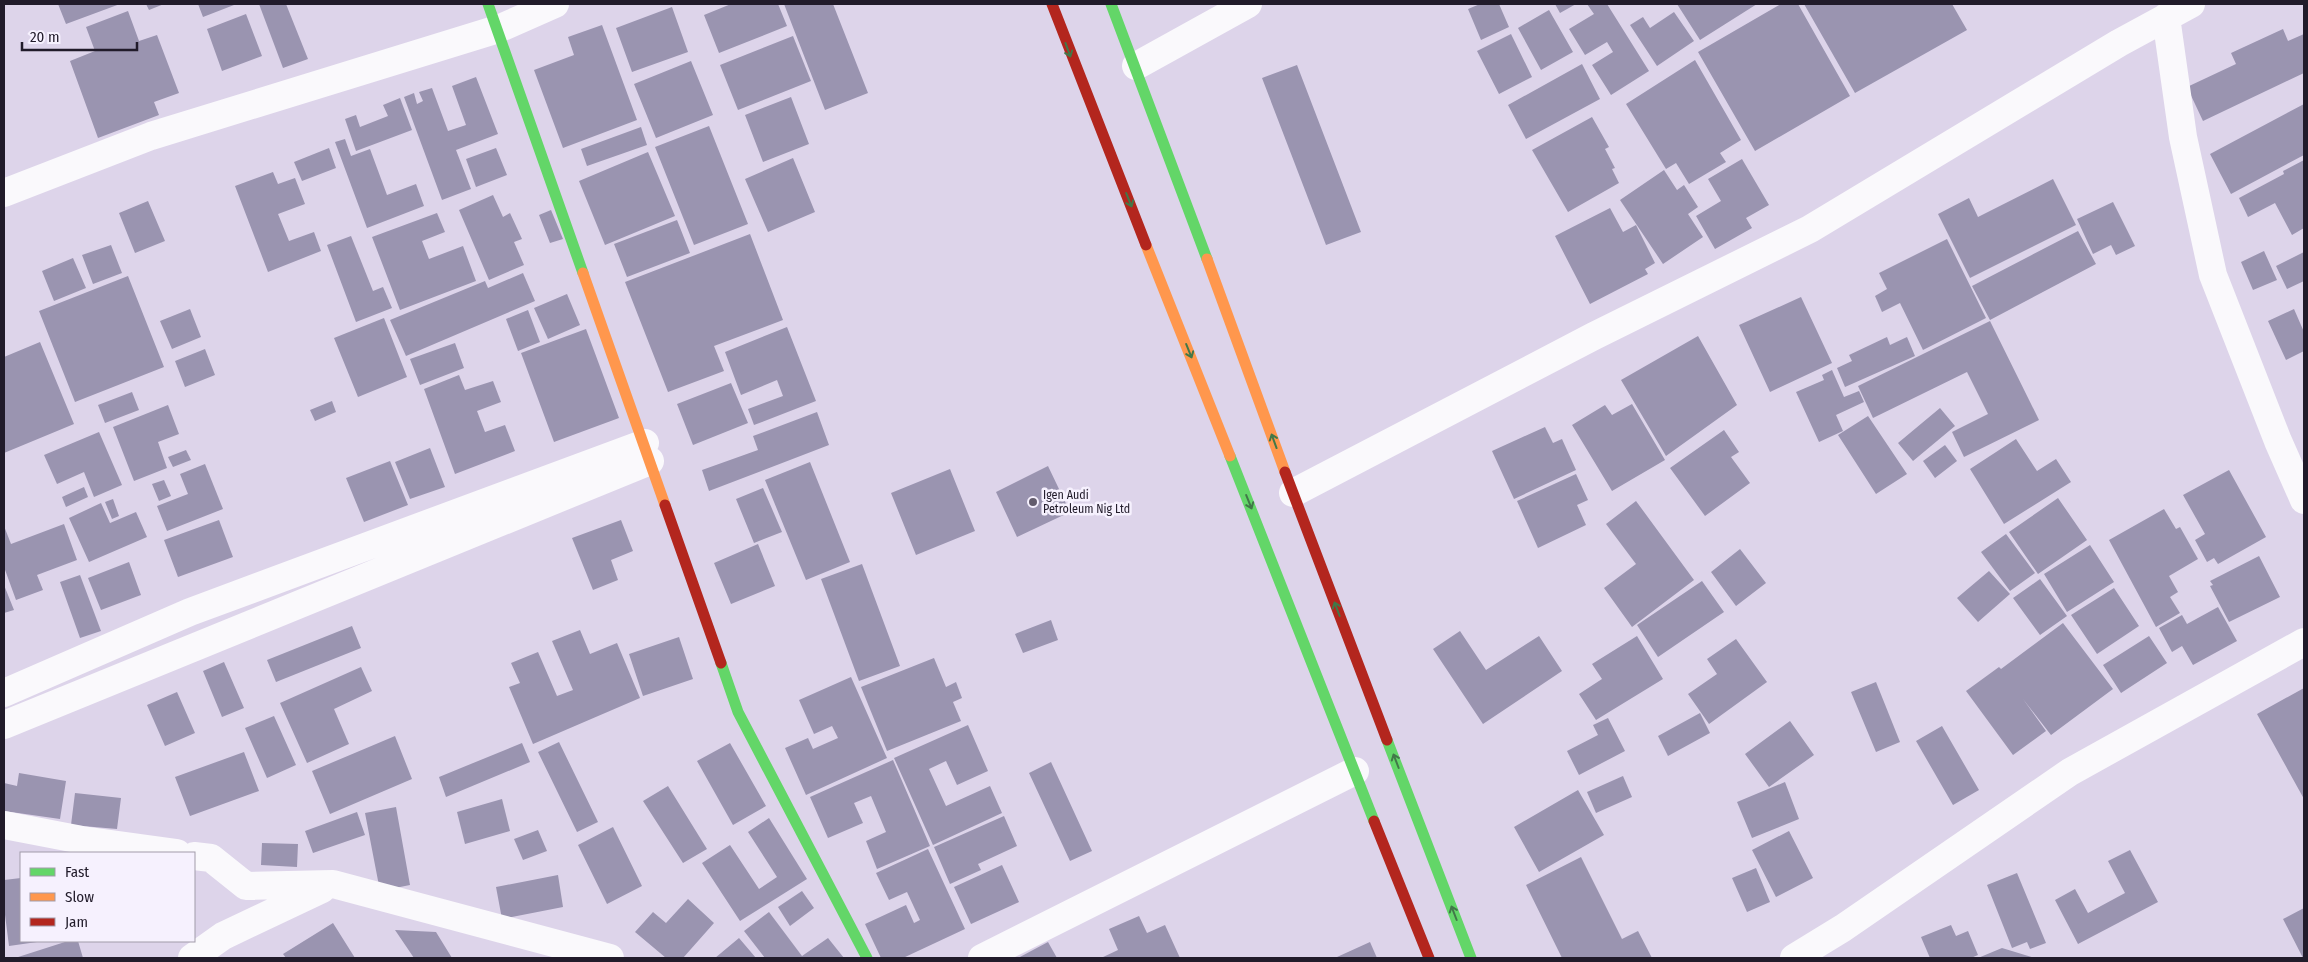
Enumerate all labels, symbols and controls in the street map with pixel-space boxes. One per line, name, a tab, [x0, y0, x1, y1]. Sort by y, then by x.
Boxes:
scale bar	[22, 20, 138, 52]
text: 20 m	[30, 28, 60, 46]
one-way arrow	[1064, 41, 1073, 57]
one-way arrow	[1125, 192, 1134, 207]
one-way arrow	[1185, 343, 1194, 358]
one-way arrow	[1269, 434, 1278, 449]
place label: Igen Audi Petroleum Nig Ltd	[1043, 488, 1130, 516]
one-way arrow	[1245, 495, 1254, 510]
marker: Igen Audi Petroleum Nig Ltd	[1027, 496, 1039, 508]
one-way arrow	[1332, 602, 1342, 617]
one-way arrow	[1390, 754, 1400, 769]
legend	[20, 852, 195, 942]
text: Fast	[65, 863, 89, 881]
text: Slow	[65, 888, 94, 906]
one-way arrow	[1449, 906, 1458, 921]
text: Jam	[65, 913, 88, 931]

